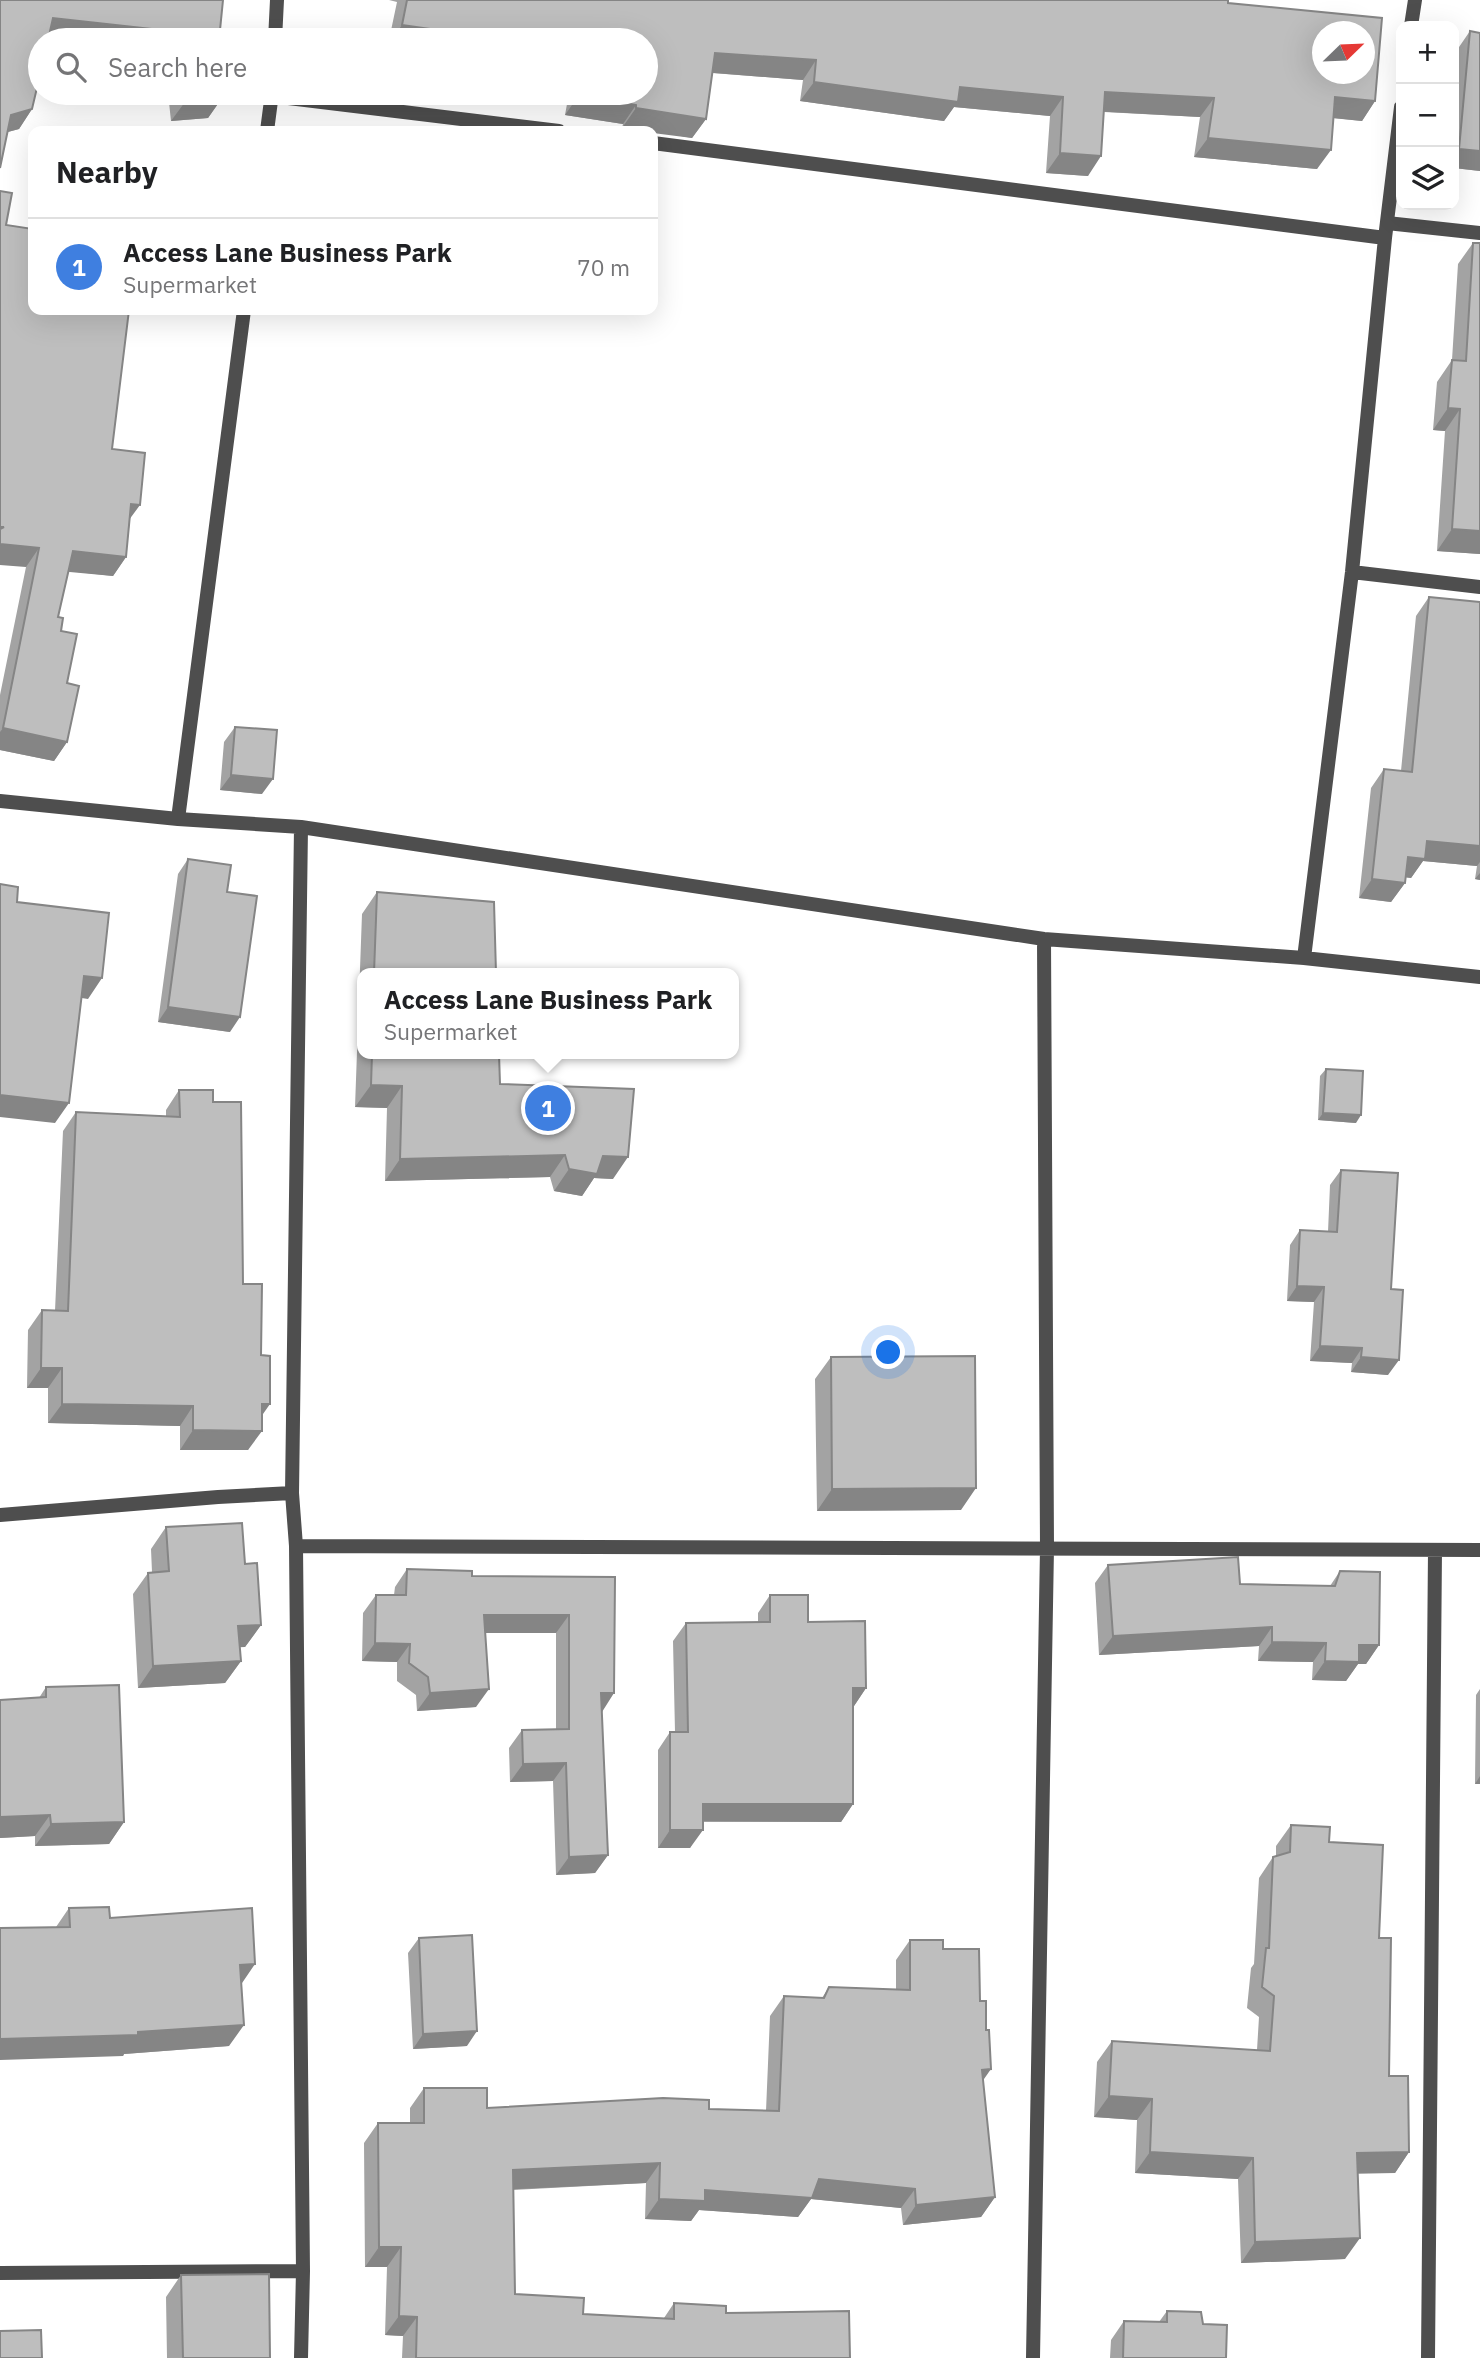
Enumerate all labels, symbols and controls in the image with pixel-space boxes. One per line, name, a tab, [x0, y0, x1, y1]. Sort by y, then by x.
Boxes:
north arrow	[1312, 21, 1375, 84]
map controls	[1396, 21, 1459, 210]
button: +	[1396, 21, 1459, 84]
search box	[28, 28, 658, 105]
icon: search	[52, 48, 90, 86]
text: Search here	[108, 50, 247, 84]
button: −	[1396, 84, 1459, 147]
button: layers	[1396, 147, 1459, 210]
text: Nearby	[56, 152, 158, 191]
text: Access Lane Business Park	[123, 235, 452, 269]
text: 1	[72, 252, 86, 282]
text: 70 m	[577, 252, 630, 282]
text: Supermarket	[123, 269, 257, 299]
popup	[357, 968, 739, 1059]
text: Access Lane Business Park	[384, 982, 712, 1016]
text: Supermarket	[384, 1016, 518, 1046]
pin: 1	[525, 1082, 571, 1134]
your location	[871, 1335, 905, 1369]

